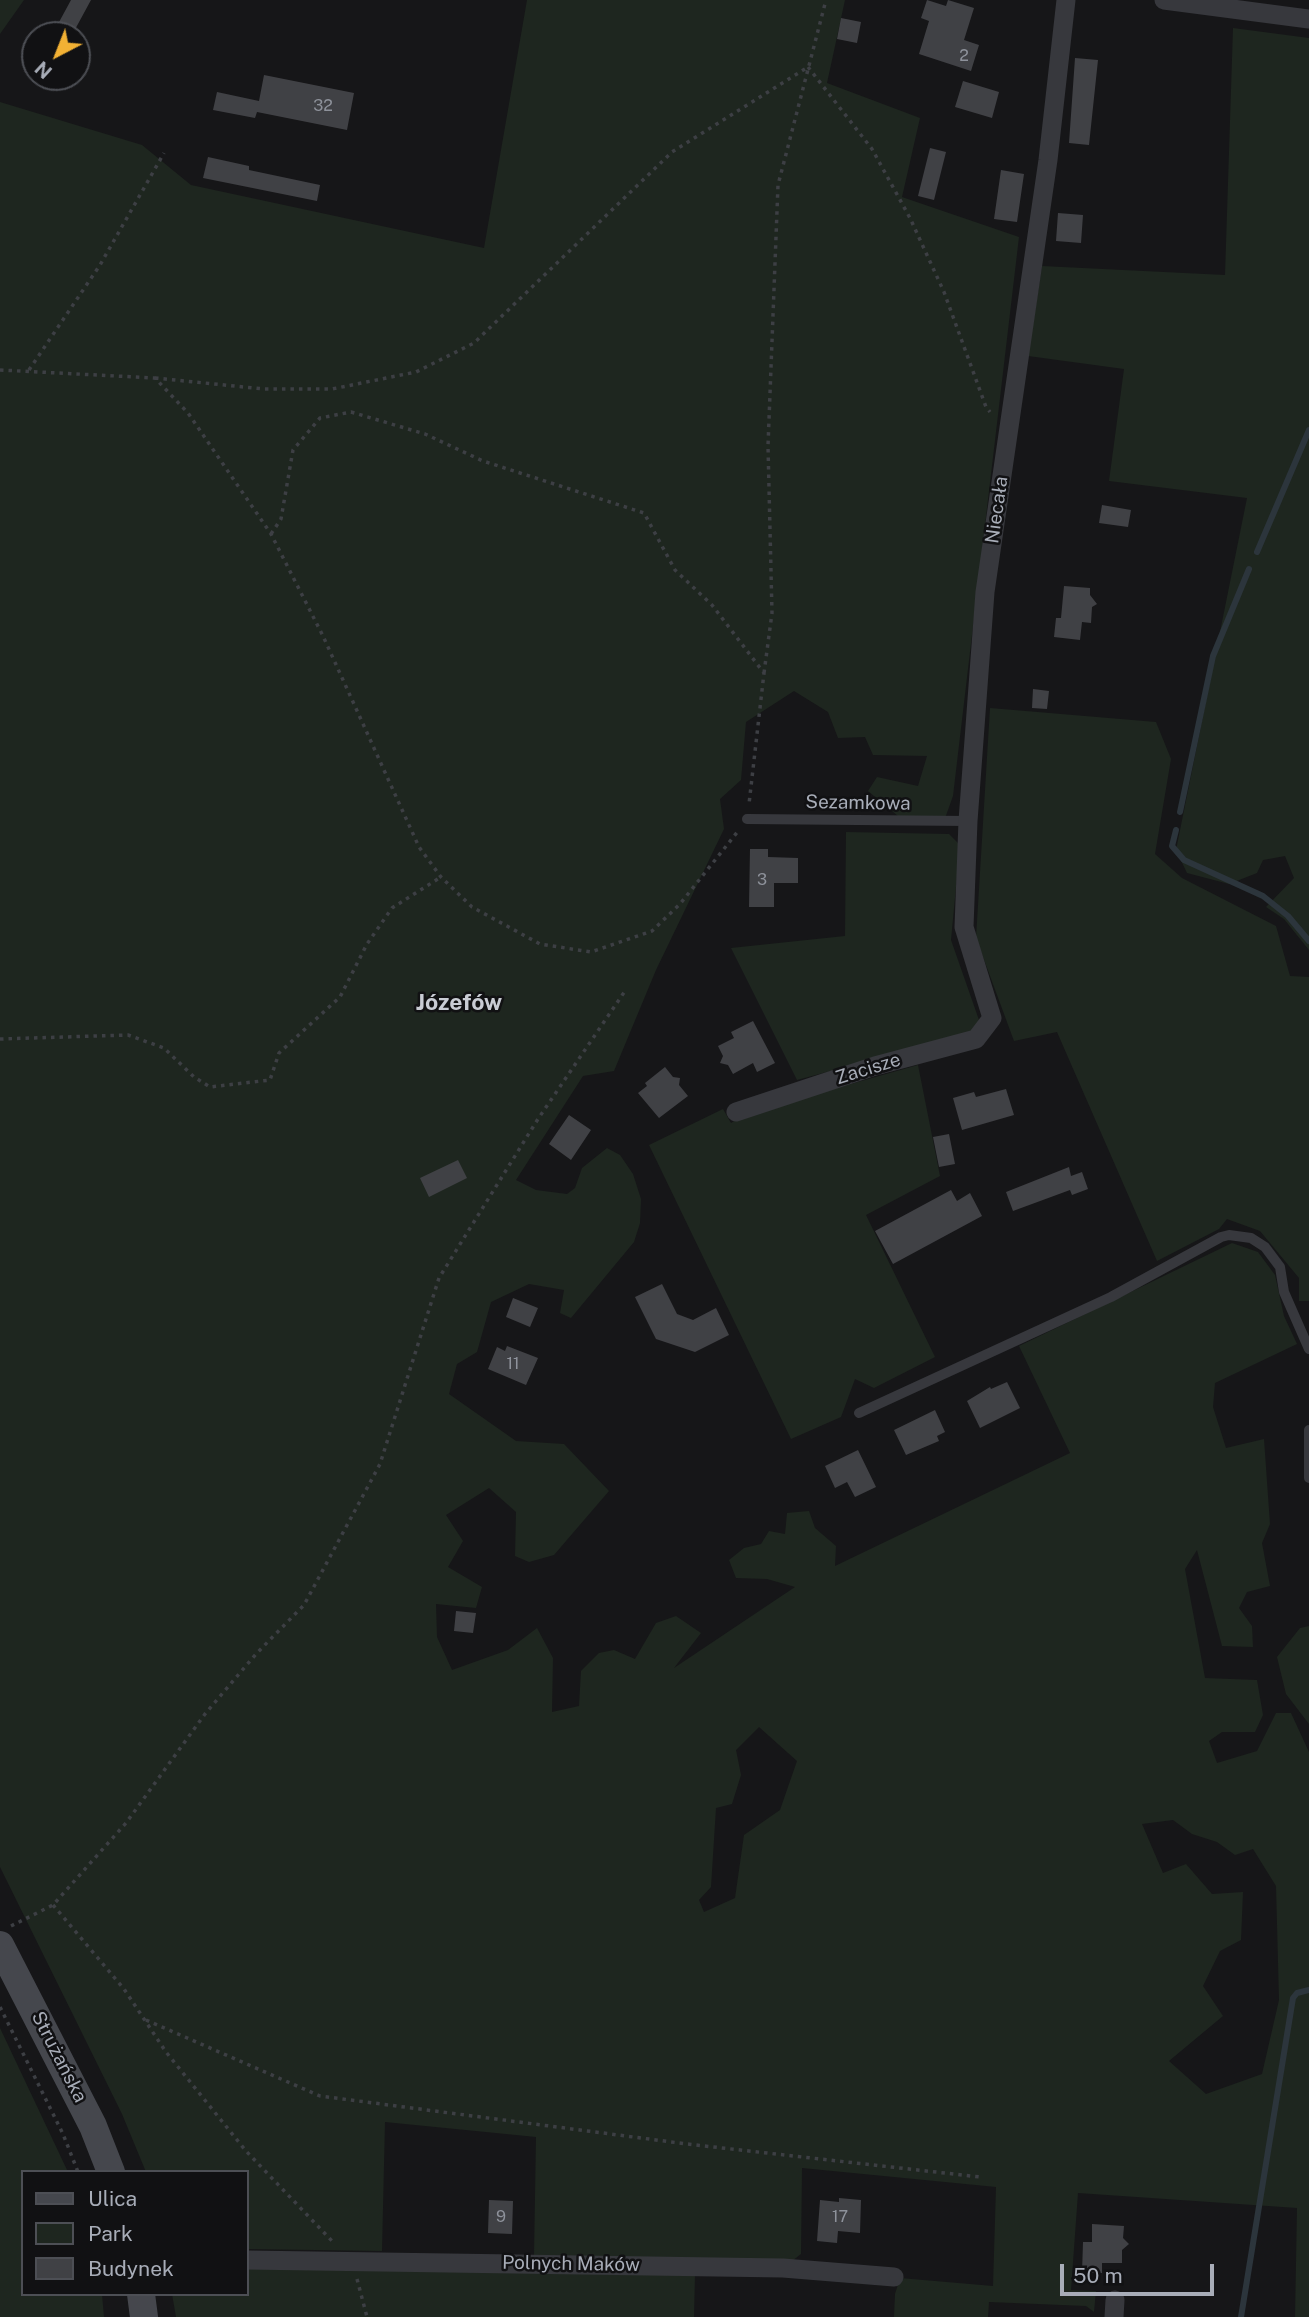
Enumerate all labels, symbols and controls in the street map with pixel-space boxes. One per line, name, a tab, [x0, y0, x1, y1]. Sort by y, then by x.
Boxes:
north arrow	[21, 21, 91, 91]
house number: 2	[959, 46, 969, 66]
text: N	[30, 57, 56, 83]
house number: 32	[313, 96, 333, 116]
street label: Niecała	[981, 475, 1013, 545]
street label: Sezamkowa	[805, 791, 911, 815]
house number: 3	[757, 870, 767, 890]
district label: Józefów	[416, 989, 502, 1017]
street label: Zacisze	[833, 1048, 903, 1090]
house number: 11	[506, 1354, 520, 1374]
street label: Strużańska	[26, 2008, 92, 2106]
legend	[21, 2170, 248, 2296]
text: Ulica	[88, 2186, 137, 2211]
house number: 9	[496, 2207, 506, 2227]
house number: 17	[832, 2207, 848, 2227]
text: Park	[88, 2221, 133, 2246]
scale bar	[1064, 2250, 1218, 2294]
street label: Polnych Maków	[502, 2251, 640, 2277]
text: Budynek	[88, 2256, 174, 2281]
text: 50 m	[1073, 2263, 1123, 2288]

